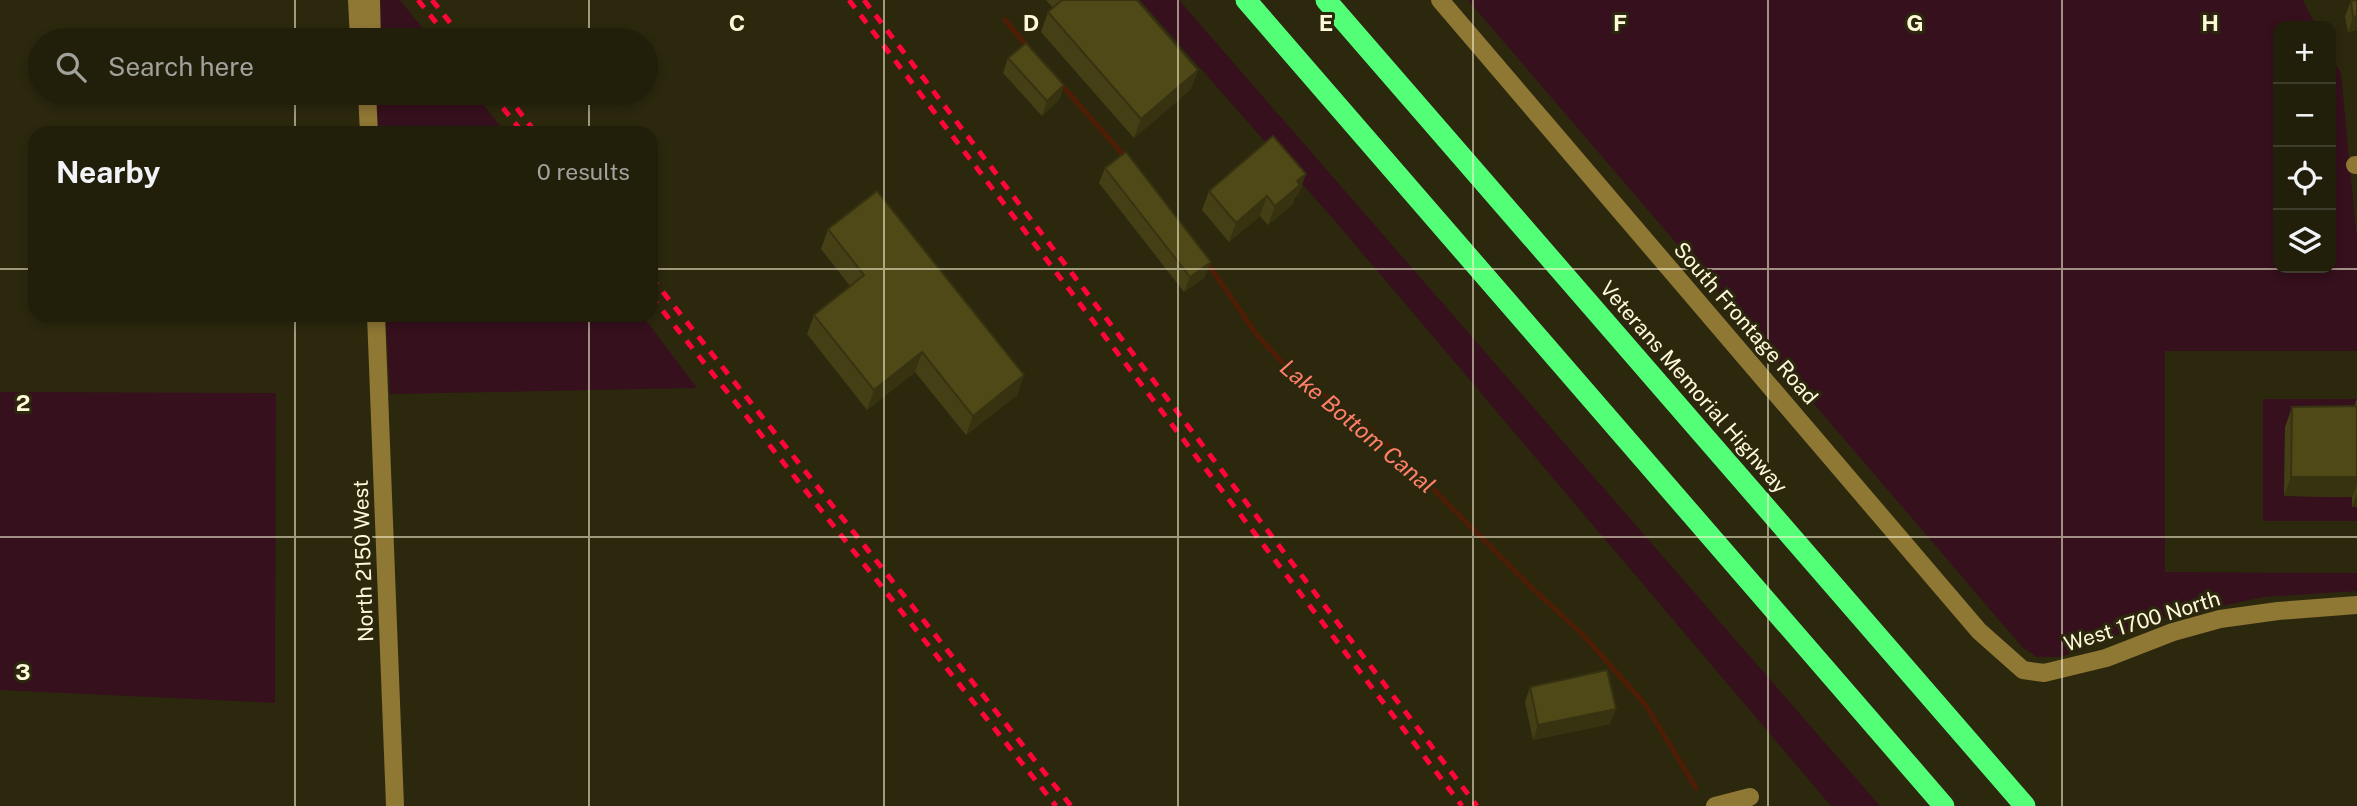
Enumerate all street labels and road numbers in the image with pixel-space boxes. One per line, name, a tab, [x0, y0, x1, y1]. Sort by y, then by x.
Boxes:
street label: South Frontage Road	[1669, 237, 1823, 409]
street label: Veterans Memorial Highway	[1595, 276, 1793, 498]
street label: North 2150 West	[348, 479, 378, 643]
street label: West 1700 North	[2061, 585, 2223, 657]

